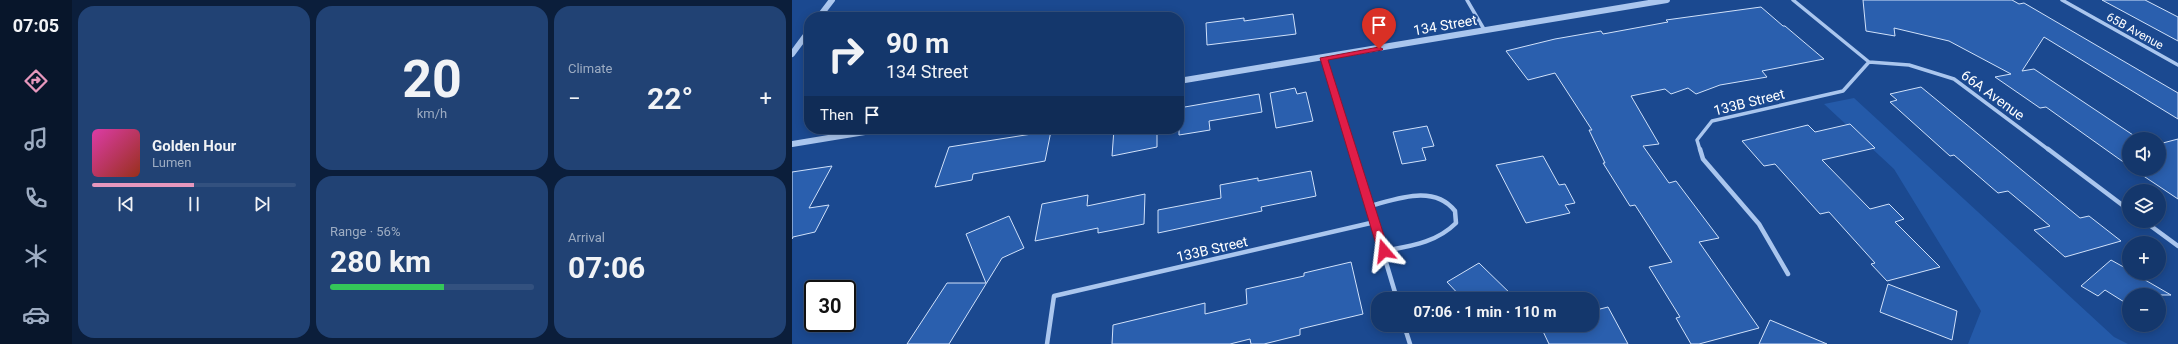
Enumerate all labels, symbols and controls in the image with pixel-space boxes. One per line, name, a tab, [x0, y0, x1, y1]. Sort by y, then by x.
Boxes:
pin	[1362, 8, 1396, 49]
street label: 65B Avenue	[2104, 10, 2166, 52]
street label: 134 Street	[1412, 11, 1478, 38]
icon: arrive	[1368, 14, 1390, 36]
text: 07:05	[13, 15, 59, 36]
text: 90 m	[886, 27, 949, 60]
icon: right	[820, 28, 872, 80]
text: 20	[402, 49, 462, 110]
text: Climate	[568, 61, 612, 76]
text: 134 Street	[886, 61, 968, 82]
icon: directions	[22, 67, 50, 95]
street label: 66A Avenue	[1958, 67, 2028, 123]
text: 22°	[647, 81, 693, 116]
street label: 133B Street	[1712, 85, 1787, 119]
text: −	[568, 86, 581, 111]
text: +	[760, 86, 772, 111]
icon: arrive	[861, 104, 883, 126]
text: km/h	[417, 106, 447, 121]
text: Then	[820, 106, 853, 124]
icon: music	[22, 125, 50, 153]
map controls	[2122, 132, 2166, 332]
button: sound	[2122, 132, 2166, 176]
text: Golden Hour	[152, 137, 236, 155]
text: Lumen	[152, 155, 191, 170]
icon: phone	[22, 184, 50, 212]
button: layers	[2122, 184, 2166, 228]
icon: previous	[115, 193, 137, 215]
icon: pause	[183, 193, 205, 215]
icon: next	[251, 193, 273, 215]
text: Range · 56%	[330, 224, 400, 239]
text: Arrival	[568, 230, 605, 245]
position arrow	[1363, 230, 1405, 272]
street label: 133B Street	[1175, 233, 1250, 265]
button: +	[2122, 236, 2166, 280]
icon: climate	[22, 242, 50, 270]
text: 280 km	[330, 244, 431, 279]
text: 07:06	[568, 250, 645, 285]
speed limit sign: 30	[804, 280, 856, 332]
button: −	[2122, 288, 2166, 332]
icon: car	[22, 301, 50, 329]
text: 07:06 · 1 min · 110 m	[1414, 303, 1556, 321]

